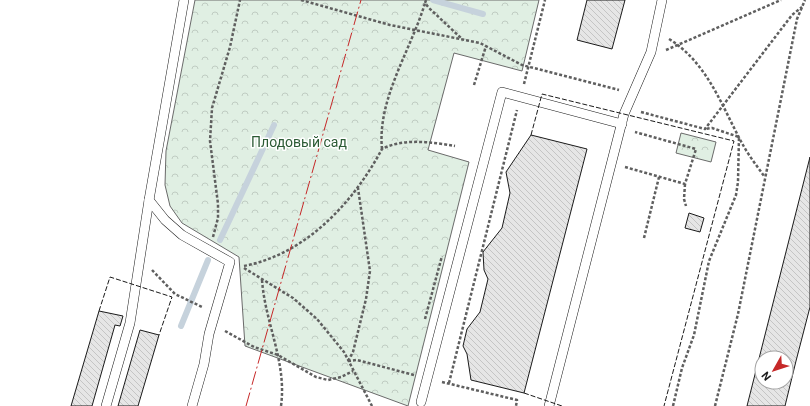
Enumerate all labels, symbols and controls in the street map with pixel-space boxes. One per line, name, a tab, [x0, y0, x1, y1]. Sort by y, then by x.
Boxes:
park label: Плодовый сад	[251, 134, 347, 150]
north arrow	[754, 350, 794, 390]
text: N	[759, 369, 774, 383]

